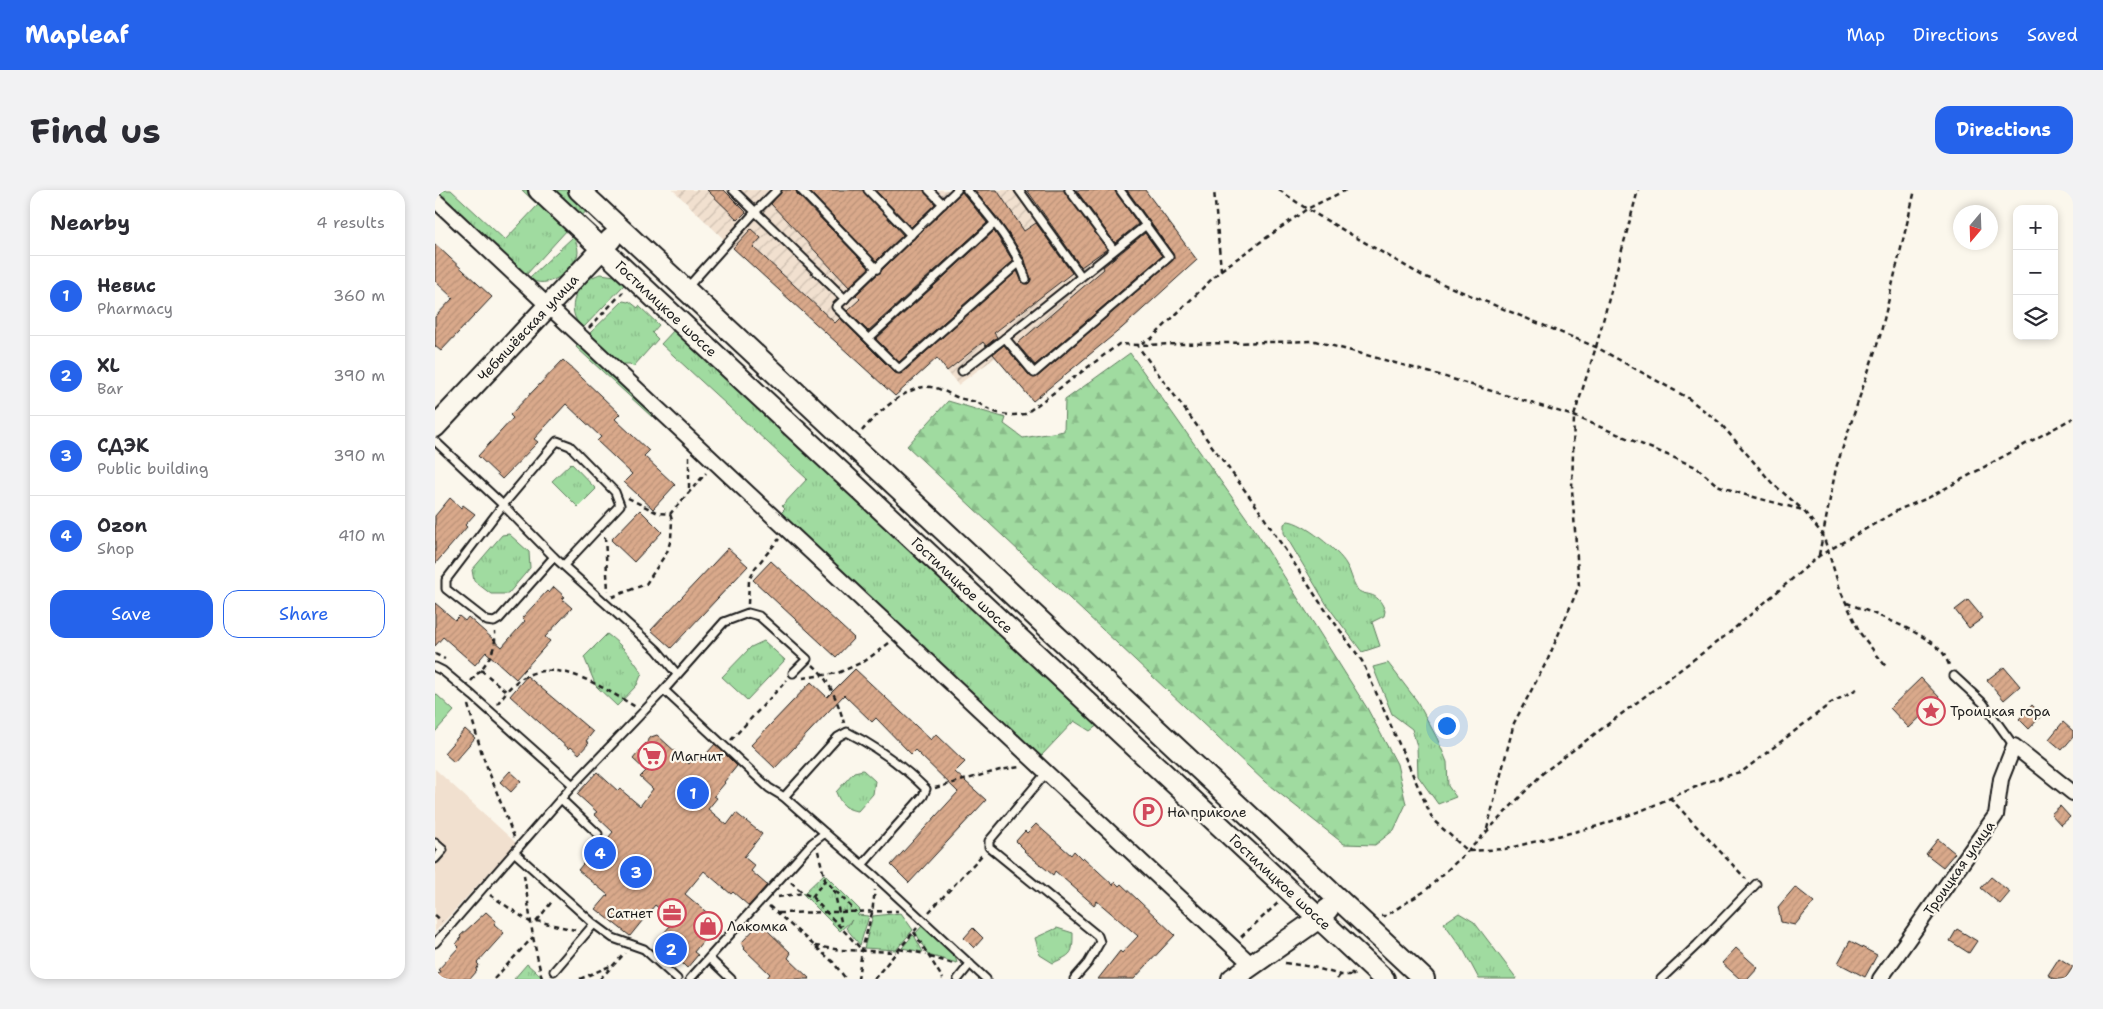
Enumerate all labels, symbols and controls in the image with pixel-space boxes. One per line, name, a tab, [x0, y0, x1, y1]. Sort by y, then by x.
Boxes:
text: Mapleaf	[25, 19, 129, 51]
text: Map	[1847, 23, 1885, 47]
text: Directions	[1913, 23, 1999, 47]
text: Saved	[2027, 23, 2078, 47]
button: Directions	[1935, 106, 2073, 154]
text: Find us	[30, 107, 161, 154]
north arrow	[1953, 205, 1998, 250]
map controls	[2013, 205, 2058, 340]
button: +	[2013, 205, 2058, 250]
text: Nearby	[50, 209, 130, 237]
text: 4 results	[316, 212, 385, 233]
button: −	[2013, 250, 2058, 295]
street label: Гостилицкое шоссе	[611, 257, 721, 361]
street label: Чебышёвская улица	[474, 270, 583, 385]
text: Невис	[97, 273, 156, 298]
text: 1	[62, 285, 70, 306]
text: 360 m	[333, 285, 385, 306]
button: layers	[2013, 295, 2058, 340]
text: Pharmacy	[97, 298, 173, 319]
text: XL	[97, 353, 120, 378]
text: 2	[60, 365, 72, 386]
text: 390 m	[333, 365, 385, 386]
text: Bar	[97, 378, 124, 399]
text: СДЭК	[97, 433, 149, 458]
text: 3	[60, 445, 72, 466]
text: 390 m	[333, 445, 385, 466]
text: Public building	[97, 458, 209, 479]
text: Ozon	[97, 513, 147, 538]
text: 4	[60, 525, 72, 546]
text: 410 m	[338, 525, 385, 546]
street label: Гостилицкое шоссе	[907, 533, 1017, 637]
text: Shop	[97, 538, 134, 559]
button: Save	[50, 590, 213, 638]
button: Share	[223, 590, 385, 638]
place icon: Троицкая гора	[1916, 696, 1946, 726]
place label: Троицкая гора	[1950, 702, 2051, 720]
your location	[1434, 713, 1460, 739]
supermarket icon: Магнит	[637, 741, 667, 771]
place label: Магнит	[671, 747, 724, 765]
pin: 1	[677, 774, 709, 812]
parking icon: На приколе	[1133, 797, 1163, 827]
place label: На приколе	[1167, 803, 1247, 821]
street label: Троицкая улица	[1920, 817, 1999, 919]
street label: Гостилицкое шоссе	[1225, 830, 1335, 934]
pin: 4	[584, 834, 616, 872]
pin: 3	[620, 853, 652, 891]
office icon: Сатнет	[657, 898, 687, 928]
place label: Сатнет	[607, 904, 654, 922]
shop icon: Лакомка	[693, 911, 723, 941]
place label: Лакомка	[727, 917, 788, 935]
pin: 2	[655, 930, 687, 968]

